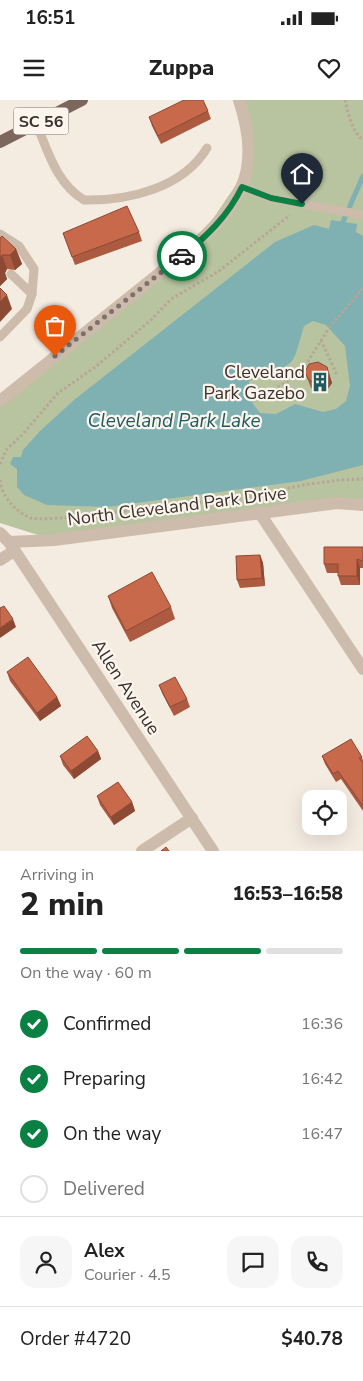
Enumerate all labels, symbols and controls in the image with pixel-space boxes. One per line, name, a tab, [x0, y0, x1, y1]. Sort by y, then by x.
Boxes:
text: 16:51	[25, 5, 75, 31]
text: Zuppa	[149, 53, 214, 83]
icon: menu	[20, 54, 48, 82]
icon: heart	[315, 54, 343, 82]
road number: SC 56	[13, 108, 68, 134]
pin	[281, 153, 323, 204]
icon: home	[288, 160, 316, 188]
courier	[157, 231, 207, 281]
icon: car	[168, 242, 196, 270]
pin	[34, 305, 76, 356]
icon: bag	[41, 312, 69, 340]
place label: Cleveland Park Gazebo	[204, 360, 305, 405]
building icon: Cleveland Park Gazebo	[309, 371, 331, 393]
water label: Cleveland Park Lake	[87, 408, 261, 434]
street label: North Cleveland Park Drive	[66, 481, 288, 531]
street label: Allen Avenue	[86, 635, 166, 739]
map controls	[302, 790, 347, 835]
button: locate	[302, 790, 347, 835]
text: Arriving in	[20, 864, 94, 886]
text: 16:53–16:58	[232, 881, 343, 907]
text: 2 min	[20, 883, 104, 926]
text: On the way · 60 m	[20, 962, 152, 984]
icon: check	[20, 1010, 48, 1038]
text: Confirmed	[63, 1011, 151, 1037]
text: 16:36	[301, 1013, 343, 1035]
icon: check	[20, 1065, 48, 1093]
text: Preparing	[63, 1066, 146, 1092]
text: 16:42	[301, 1068, 343, 1090]
icon: check	[20, 1120, 48, 1148]
text: On the way	[63, 1121, 161, 1147]
text: 16:47	[301, 1123, 343, 1145]
text: Delivered	[63, 1176, 145, 1202]
button: person	[20, 1236, 72, 1288]
button: chat	[227, 1236, 279, 1288]
button: phone	[291, 1236, 343, 1288]
text: Alex	[84, 1238, 125, 1264]
text: Courier · 4.5	[84, 1264, 170, 1286]
text: Order #4720	[20, 1326, 131, 1352]
text: $40.78	[281, 1326, 343, 1352]

